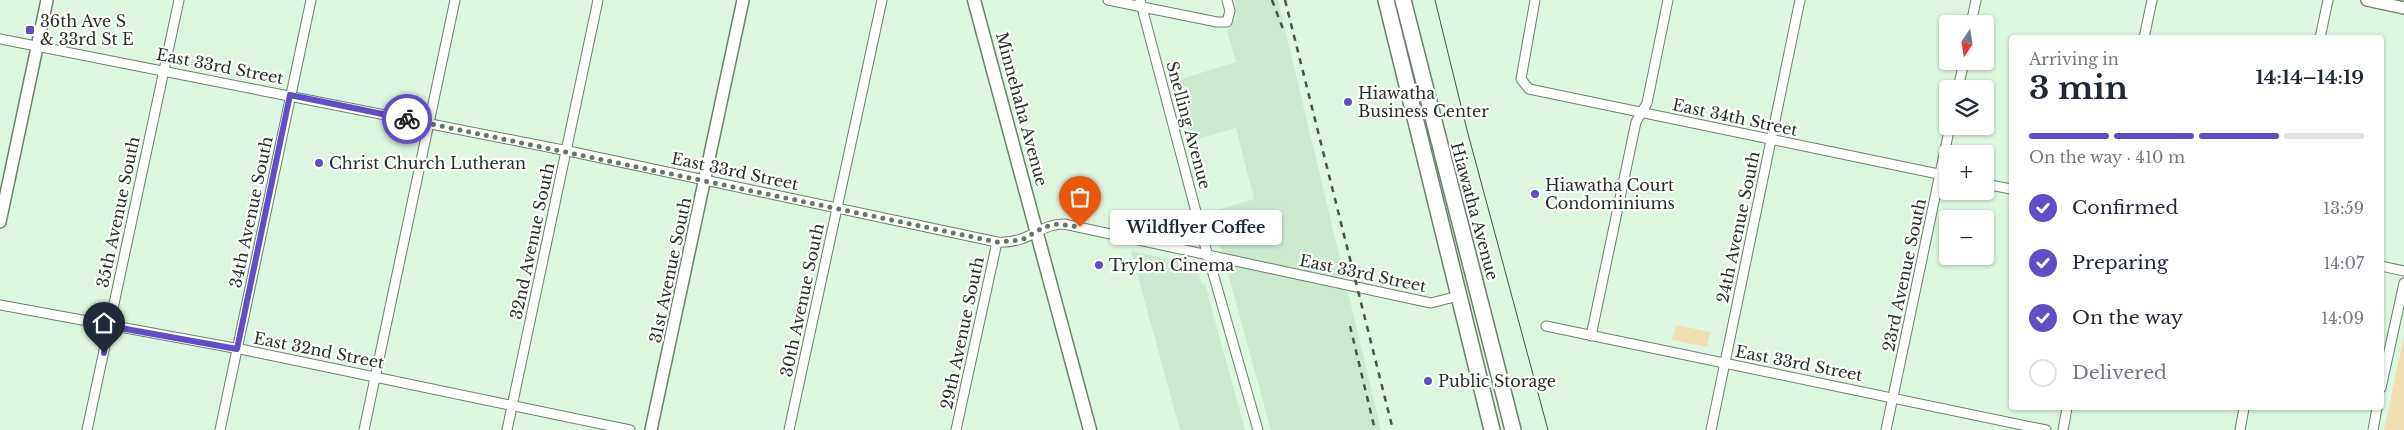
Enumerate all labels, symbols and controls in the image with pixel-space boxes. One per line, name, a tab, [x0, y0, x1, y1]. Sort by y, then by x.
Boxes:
place label: 36th Ave S & 33rd St E	[40, 11, 134, 49]
north arrow	[1939, 15, 1994, 70]
map controls	[1939, 15, 1994, 265]
marker: 36th Ave S & 33rd St E	[24, 24, 36, 36]
street label: Minnehaha Avenue	[992, 30, 1052, 188]
street label: East 33rd Street	[155, 44, 285, 88]
text: Arriving in	[2029, 49, 2119, 69]
street label: Snelling Avenue	[1162, 59, 1216, 191]
text: 14:14–14:19	[2256, 66, 2364, 89]
text: 3 min	[2029, 68, 2128, 108]
button: layers	[1939, 80, 1994, 135]
place label: Hiawatha Business Center	[1358, 83, 1489, 121]
courier	[382, 94, 432, 144]
street label: East 34th Street	[1671, 94, 1799, 140]
marker: Hiawatha Business Center	[1342, 96, 1354, 108]
icon: bike	[393, 105, 421, 133]
street label: 34th Avenue South	[225, 134, 277, 290]
street label: 35th Avenue South	[92, 135, 144, 289]
street label: Hiawatha Avenue	[1447, 140, 1503, 282]
button: +	[1939, 145, 1994, 200]
text: On the way · 410 m	[2029, 147, 2185, 167]
street label: East 33rd Street	[670, 148, 800, 194]
street label: 24th Avenue South	[1712, 149, 1764, 305]
place label: Christ Church Lutheran	[329, 153, 526, 173]
marker: Christ Church Lutheran	[313, 157, 325, 169]
street label: 32nd Avenue South	[506, 161, 558, 321]
place label: Hiawatha Court Condominiums	[1545, 175, 1675, 213]
pin	[1059, 176, 1101, 227]
icon: bag	[1066, 183, 1094, 211]
marker: Hiawatha Court Condominiums	[1529, 188, 1541, 200]
icon: check	[2029, 194, 2057, 222]
street label: 31st Avenue South	[645, 195, 695, 345]
text: Confirmed	[2072, 196, 2178, 219]
street label: 23rd Avenue South	[1878, 197, 1930, 353]
text: 13:59	[2323, 198, 2364, 218]
callout: Wildflyer Coffee	[1110, 210, 1282, 244]
button: −	[1939, 210, 1994, 265]
text: Wildflyer Coffee	[1127, 217, 1265, 237]
street label: 30th Avenue South	[776, 221, 828, 379]
icon: check	[2029, 249, 2057, 277]
street label: East 33rd Street	[1298, 250, 1428, 296]
text: Preparing	[2072, 251, 2168, 274]
text: 14:07	[2323, 253, 2364, 273]
street label: 29th Avenue South	[936, 255, 988, 411]
place label: Trylon Cinema	[1109, 255, 1234, 275]
marker: Trylon Cinema	[1093, 259, 1105, 271]
pin	[83, 302, 125, 353]
icon: check	[2029, 304, 2057, 332]
text: On the way	[2072, 306, 2183, 329]
text: 14:09	[2321, 308, 2364, 328]
icon: home	[90, 309, 118, 337]
street label: East 32nd Street	[252, 328, 386, 372]
street label: East 33rd Street	[1734, 341, 1864, 385]
text: Delivered	[2072, 361, 2167, 384]
place label: Public Storage	[1438, 371, 1556, 391]
marker: Public Storage	[1422, 375, 1434, 387]

